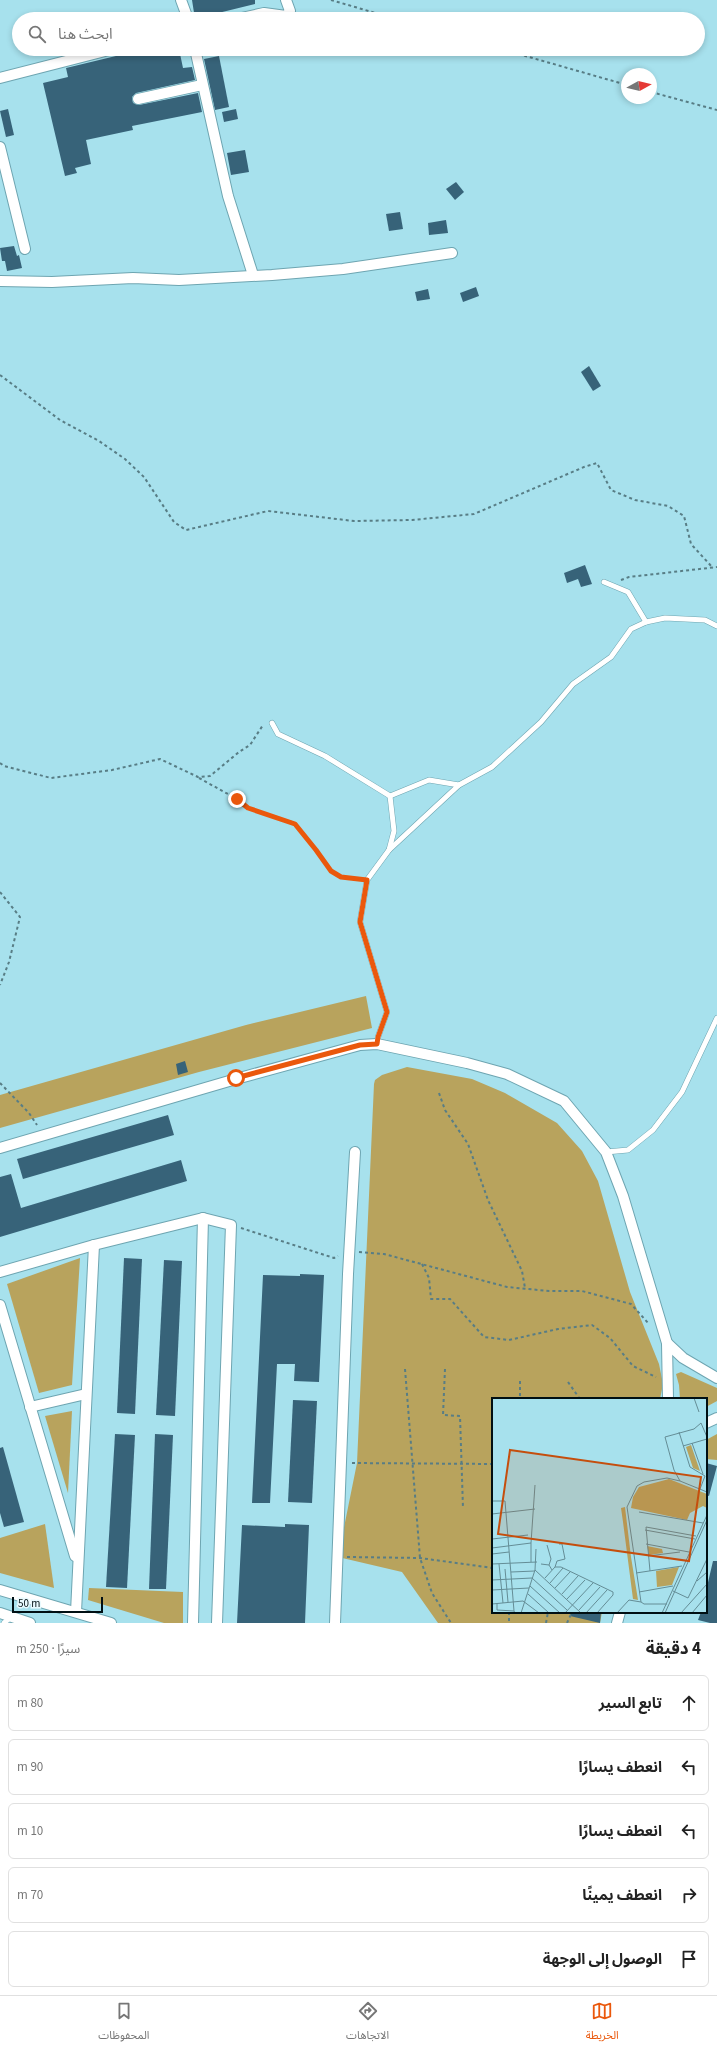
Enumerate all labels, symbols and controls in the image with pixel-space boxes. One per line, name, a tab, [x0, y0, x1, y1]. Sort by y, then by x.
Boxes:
search box	[12, 12, 705, 56]
icon: search	[26, 23, 48, 45]
text: ابحث هنا	[58, 24, 113, 45]
north arrow	[621, 68, 657, 104]
route end	[228, 790, 246, 808]
route start	[227, 1069, 245, 1087]
inset map	[492, 1398, 707, 1613]
scale bar	[12, 1595, 103, 1614]
text: 50 m	[18, 1596, 40, 1611]
text: 4 دقيقة	[646, 1637, 701, 1661]
text: سيرًا · 250 m	[16, 1640, 80, 1658]
icon: ahead	[678, 1692, 700, 1714]
text: تابع السير	[599, 1693, 662, 1714]
text: 80 m	[17, 1694, 43, 1712]
icon: left	[678, 1756, 700, 1778]
text: انعطف يسارًا	[578, 1757, 662, 1778]
text: 90 m	[17, 1758, 43, 1776]
icon: left	[678, 1820, 700, 1842]
text: انعطف يسارًا	[578, 1821, 662, 1842]
text: 10 m	[17, 1822, 43, 1840]
icon: right	[678, 1884, 700, 1906]
text: انعطف يمينًا	[582, 1885, 662, 1906]
text: 70 m	[17, 1886, 43, 1904]
icon: arrive	[678, 1948, 700, 1970]
text: الوصول إلى الوجهة	[543, 1949, 662, 1970]
tab: المحفوظات	[98, 2000, 149, 2047]
tab: الاتجاهات	[346, 2000, 389, 2047]
tab: الخريطة	[586, 2000, 619, 2047]

